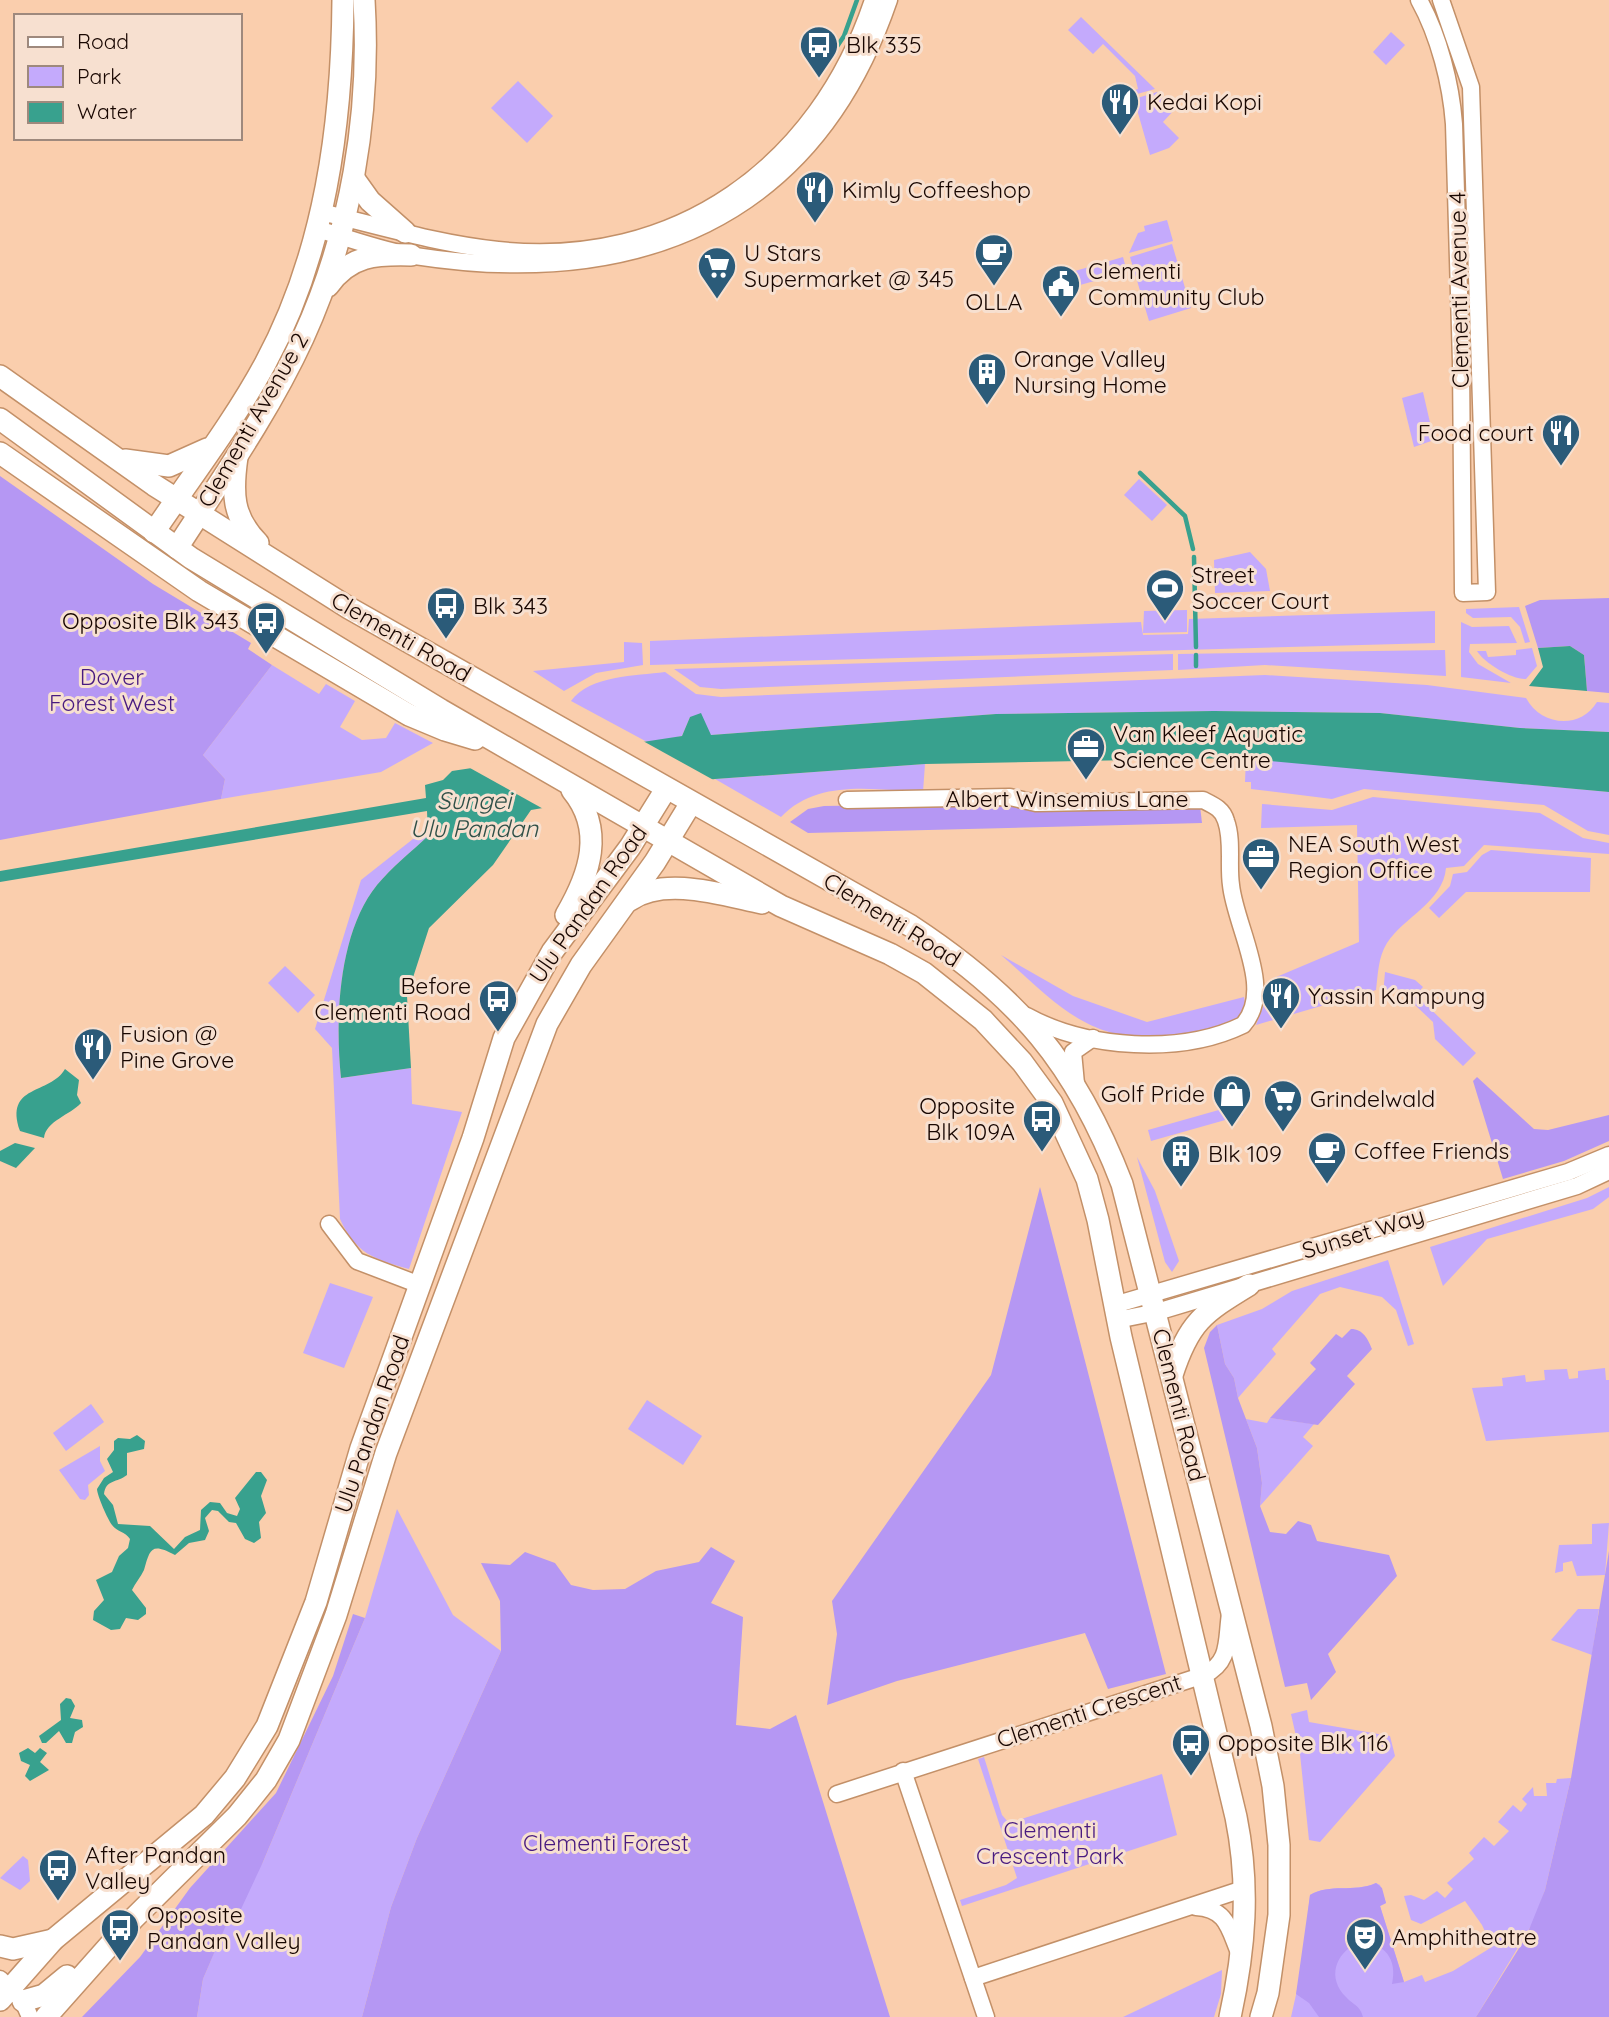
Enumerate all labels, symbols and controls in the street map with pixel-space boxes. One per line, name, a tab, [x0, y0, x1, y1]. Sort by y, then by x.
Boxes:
legend	[14, 14, 242, 140]
bus stop icon: Blk 335	[798, 24, 840, 79]
text: Road	[77, 28, 129, 54]
place label: Blk 335	[846, 30, 921, 59]
text: Park	[77, 63, 121, 89]
restaurant icon: Kedai Kopi	[1099, 81, 1141, 136]
place label: Kedai Kopi	[1147, 87, 1262, 116]
text: Water	[77, 98, 137, 124]
restaurant icon: Kimly Coffeeshop	[794, 169, 836, 224]
place label: Kimly Coffeeshop	[842, 175, 1031, 204]
street label: Clementi Avenue 4	[1442, 192, 1475, 388]
cafe icon: OLLA	[973, 232, 1015, 287]
place label: U Stars Supermarket @ 345	[744, 238, 954, 293]
supermarket icon: U Stars Supermarket @ 345	[696, 245, 738, 300]
place label: Clementi Community Club	[1088, 256, 1265, 311]
public building icon: Clementi Community Club	[1040, 263, 1082, 318]
place label: OLLA	[966, 287, 1023, 316]
street label: Clementi Avenue 2	[191, 327, 314, 512]
place label: Orange Valley Nursing Home	[1014, 344, 1167, 399]
building icon: Orange Valley Nursing Home	[966, 351, 1008, 406]
restaurant icon: Food court	[1540, 412, 1582, 467]
place label: Food court	[1418, 418, 1534, 447]
place label: Street Soccer Court	[1192, 560, 1330, 615]
sports icon: Street Soccer Court	[1144, 567, 1186, 622]
street label: Clementi Road	[326, 585, 476, 688]
bus stop icon: Blk 343	[425, 585, 467, 640]
place label: Blk 343	[473, 591, 548, 620]
bus stop icon: Opposite Blk 343	[245, 600, 287, 655]
place label: Opposite Blk 343	[62, 606, 239, 635]
park label: Dover Forest West	[49, 662, 175, 717]
place label: Van Kleef Aquatic Science Centre	[1113, 719, 1303, 774]
office icon: Van Kleef Aquatic Science Centre	[1065, 726, 1107, 781]
street label: Albert Winsemius Lane	[946, 784, 1188, 813]
water label: Sungei Ulu Pandan	[410, 785, 539, 843]
street label: Ulu Pandan Road	[522, 819, 653, 988]
place label: NEA South West Region Office	[1288, 829, 1460, 884]
office icon: NEA South West Region Office	[1240, 836, 1282, 891]
street label: Clementi Road	[818, 866, 966, 973]
place label: Before Clementi Road	[315, 971, 471, 1026]
restaurant icon: Yassin Kampung	[1260, 975, 1302, 1030]
bus stop icon: Before Clementi Road	[477, 978, 519, 1033]
place label: Yassin Kampung	[1308, 981, 1485, 1010]
place label: Fusion @ Pine Grove	[120, 1019, 234, 1074]
restaurant icon: Fusion @ Pine Grove	[72, 1026, 114, 1081]
shop icon: Golf Pride	[1211, 1073, 1253, 1128]
supermarket icon: Grindelwald	[1262, 1078, 1304, 1133]
place label: Golf Pride	[1101, 1079, 1205, 1108]
place label: Grindelwald	[1310, 1084, 1435, 1113]
place label: Opposite Blk 109A	[919, 1091, 1015, 1146]
bus stop icon: Opposite Blk 109A	[1021, 1098, 1063, 1153]
cafe icon: Coffee Friends	[1306, 1130, 1348, 1185]
building icon: Blk 109	[1160, 1133, 1202, 1188]
place label: Coffee Friends	[1354, 1136, 1509, 1165]
place label: Blk 109	[1208, 1139, 1282, 1168]
street label: Sunset Way	[1298, 1200, 1427, 1265]
street label: Clementi Road	[1146, 1325, 1212, 1484]
street label: Ulu Pandan Road	[327, 1331, 416, 1517]
street label: Clementi Crescent	[993, 1667, 1185, 1754]
bus stop icon: Opposite Blk 116	[1170, 1722, 1212, 1777]
place label: Opposite Blk 116	[1218, 1728, 1388, 1757]
park label: Clementi Crescent Park	[976, 1815, 1124, 1870]
park label: Clementi Forest	[523, 1828, 689, 1857]
place label: After Pandan Valley	[85, 1840, 226, 1895]
bus stop icon: After Pandan Valley	[37, 1847, 79, 1902]
place label: Opposite Pandan Valley	[147, 1900, 301, 1955]
bus stop icon: Opposite Pandan Valley	[99, 1907, 141, 1962]
theatre icon: Amphitheatre	[1344, 1916, 1386, 1971]
place label: Amphitheatre	[1392, 1922, 1537, 1951]

